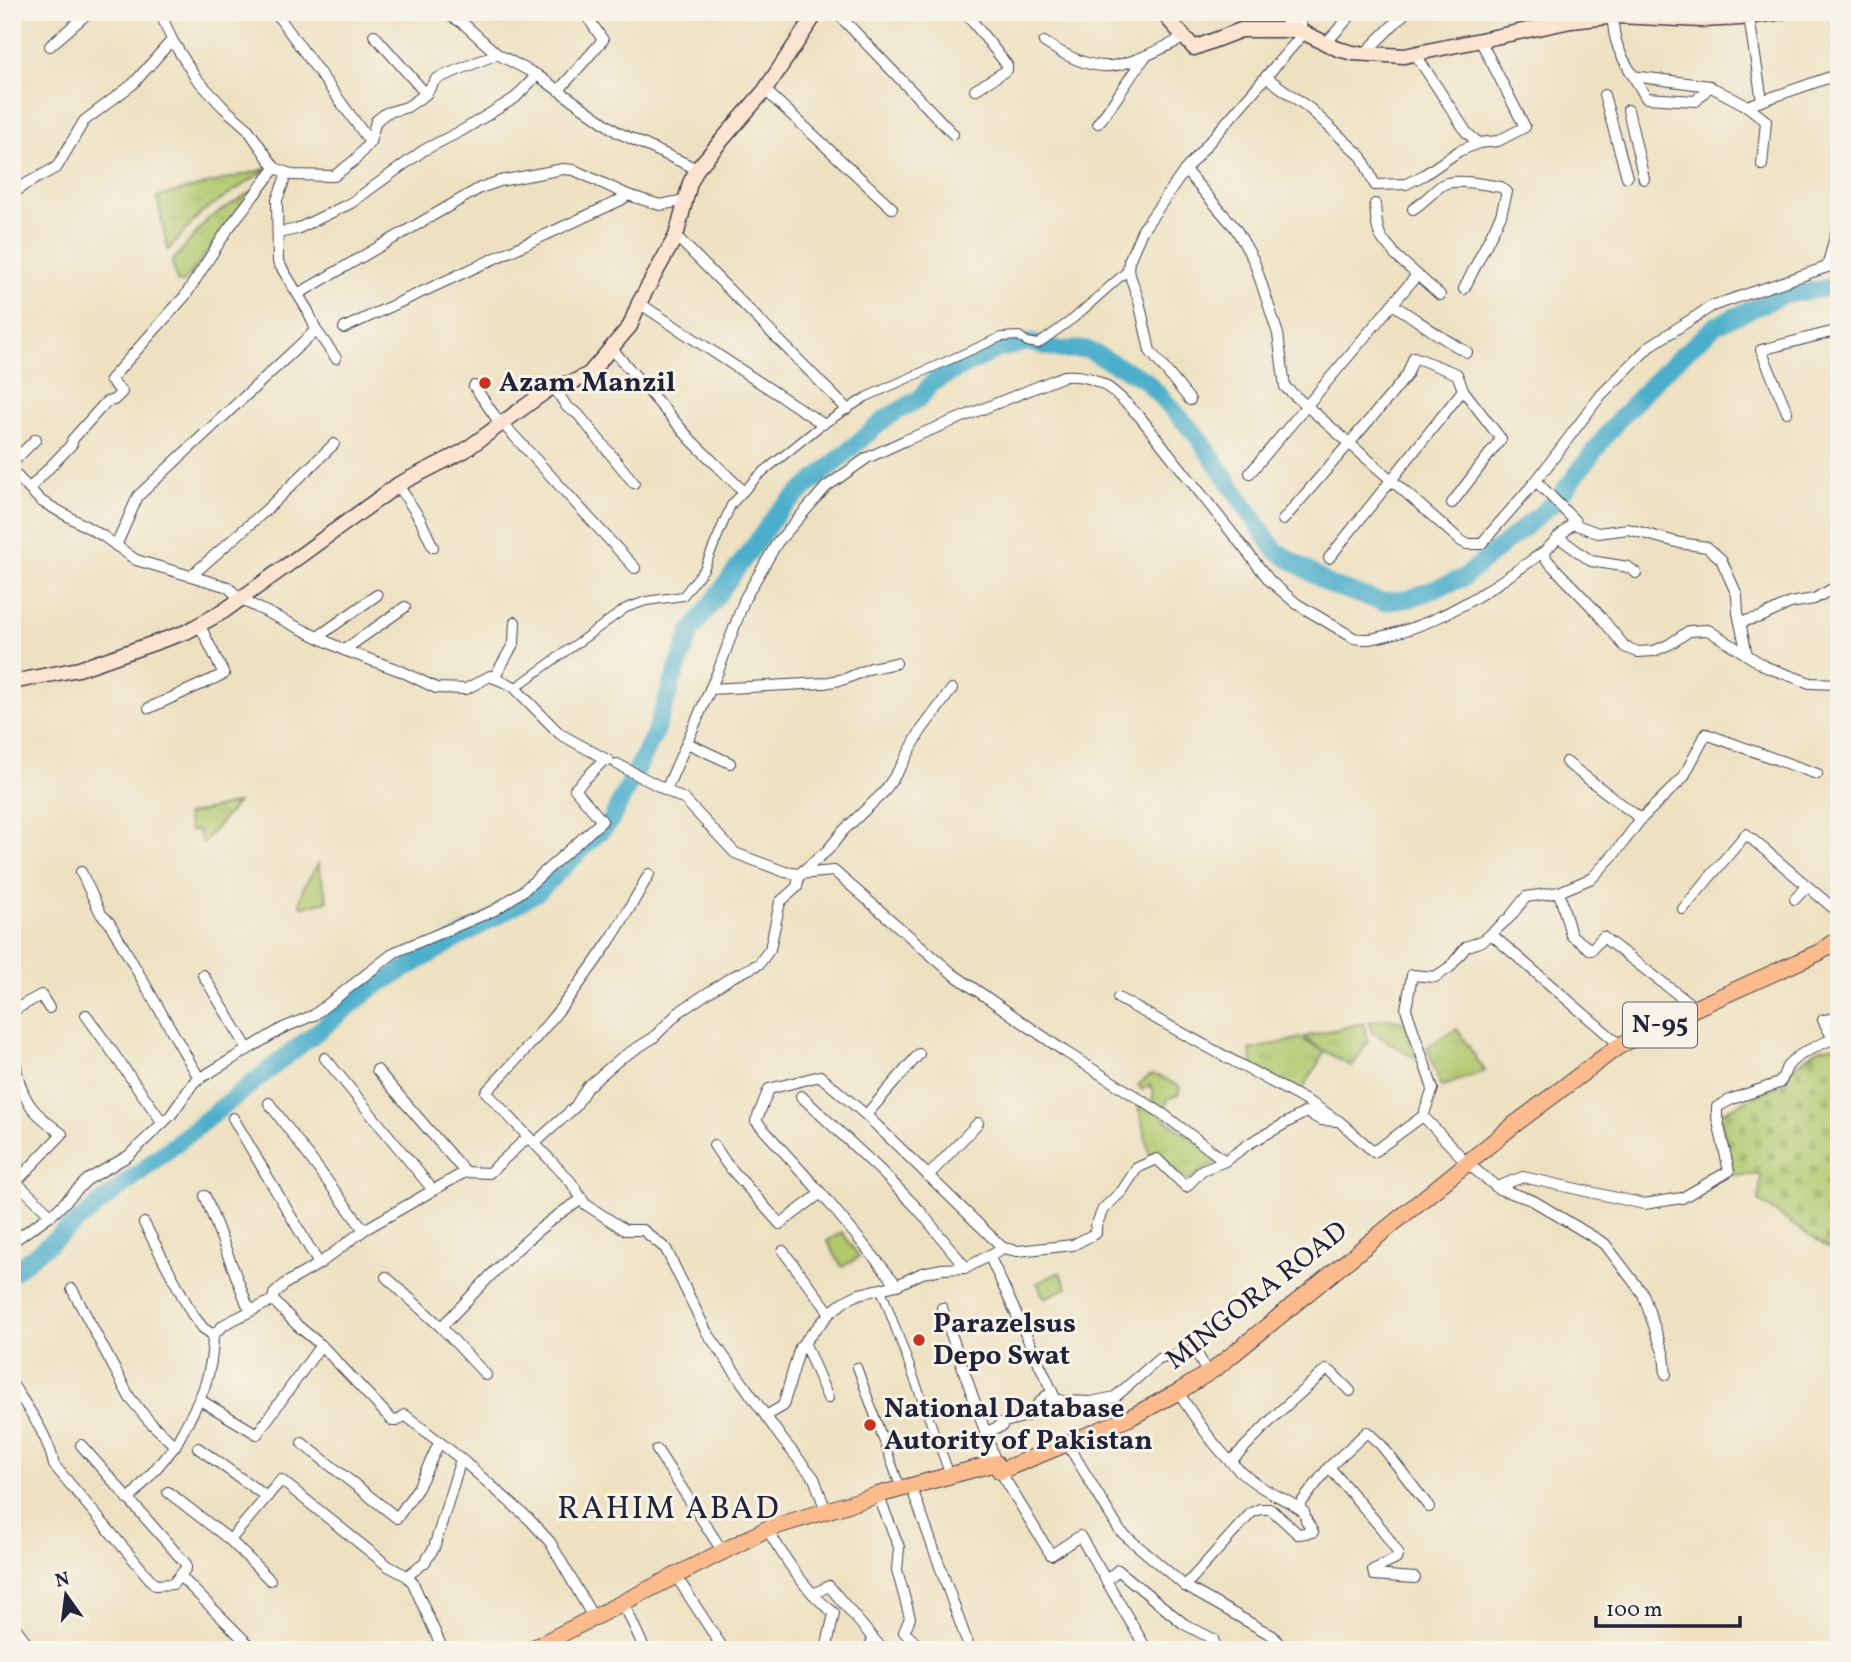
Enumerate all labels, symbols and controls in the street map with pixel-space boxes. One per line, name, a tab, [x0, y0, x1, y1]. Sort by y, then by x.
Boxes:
place label: Azam Manzil	[499, 364, 676, 403]
marker: Azam Manzil	[477, 375, 493, 391]
road number: N-95	[1623, 1002, 1697, 1048]
street label: MINGORA ROAD	[1158, 1212, 1356, 1380]
place label: Parazelsus Depo Swat	[933, 1305, 1076, 1376]
marker: Parazelsus Depo Swat	[911, 1332, 927, 1348]
place label: National Database Autority of Pakistan	[884, 1390, 1153, 1461]
marker: National Database Autority of Pakistan	[862, 1417, 878, 1433]
district label: RAHIM ABAD	[557, 1488, 781, 1532]
north arrow	[32, 1560, 102, 1630]
text: N	[53, 1566, 72, 1595]
scale bar	[1596, 1585, 1739, 1629]
text: 100 m	[1606, 1596, 1663, 1625]

